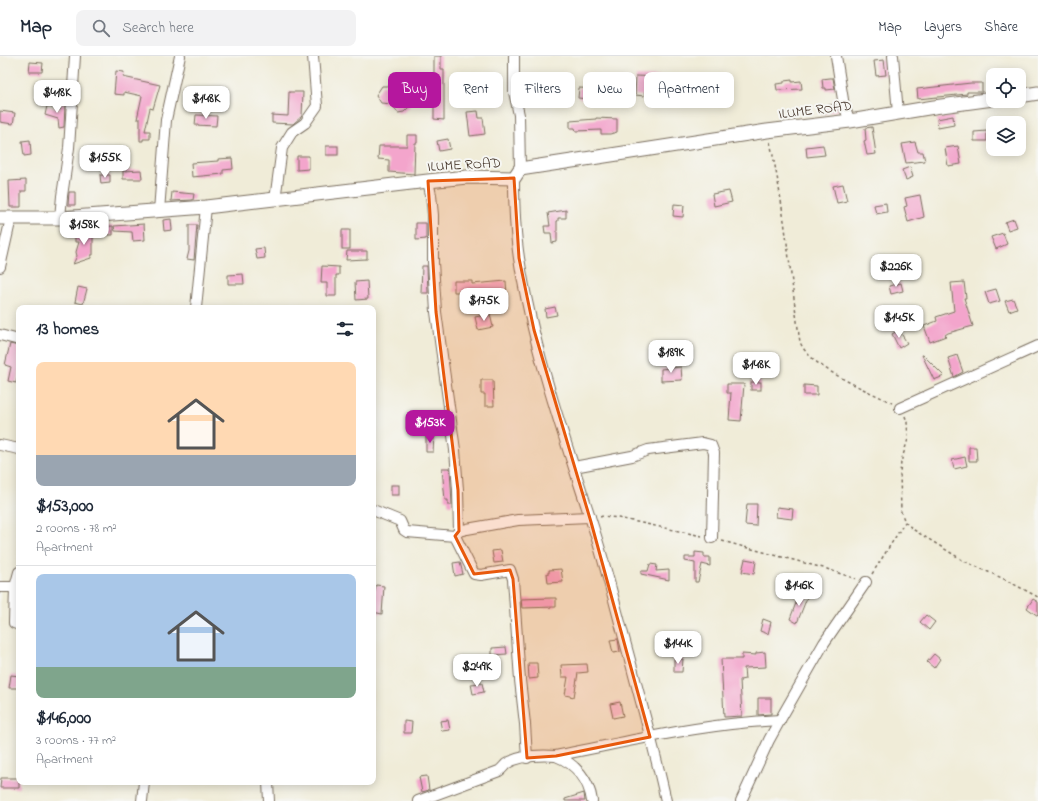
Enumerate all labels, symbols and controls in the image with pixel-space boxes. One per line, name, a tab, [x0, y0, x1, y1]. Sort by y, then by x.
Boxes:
search box	[76, 10, 356, 46]
text: Map	[20, 14, 52, 41]
icon: search	[90, 17, 112, 39]
text: Search here	[122, 17, 194, 39]
text: Map	[878, 17, 902, 38]
text: Layers	[924, 17, 962, 38]
text: Share	[984, 17, 1018, 38]
map controls	[986, 68, 1026, 156]
button: locate	[986, 68, 1026, 108]
chip: Buy	[388, 72, 441, 108]
chip: Rent	[449, 72, 503, 108]
chip: Filters	[511, 72, 575, 108]
chip: New	[583, 72, 636, 108]
chip: Apartment	[644, 72, 734, 108]
pin: $418K	[29, 80, 85, 114]
text: $418K	[43, 83, 71, 102]
pin: $148K	[178, 86, 234, 120]
text: $148K	[192, 89, 220, 108]
street label: ILUME ROAD	[777, 96, 853, 125]
button: layers	[986, 116, 1026, 156]
pin: $155K	[77, 145, 133, 179]
text: $155K	[88, 148, 122, 167]
street label: ILUME ROAD	[427, 153, 501, 178]
pin: $158K	[56, 212, 112, 246]
text: $158K	[69, 215, 99, 234]
pin: $226K	[868, 254, 924, 288]
text: $226K	[880, 257, 912, 276]
pin: $175K	[456, 288, 512, 322]
text: $175K	[468, 291, 500, 310]
pin: $145K	[871, 305, 927, 339]
text: $145K	[883, 308, 915, 327]
text: 13 homes	[36, 317, 99, 342]
icon: filters	[334, 318, 356, 340]
pin: $189K	[643, 340, 699, 374]
text: $189K	[657, 343, 685, 362]
pin: $148K	[728, 352, 784, 386]
text: $148K	[742, 355, 770, 374]
icon: home	[160, 388, 232, 460]
pin: $153K	[402, 410, 458, 444]
text: $153K	[414, 413, 446, 432]
text: $153,000	[36, 494, 93, 519]
text: 2 rooms · 78 m²	[36, 519, 117, 538]
text: Apartment	[36, 538, 93, 557]
pin: $146K	[771, 573, 827, 607]
text: $146K	[784, 576, 814, 595]
icon: home	[160, 600, 232, 672]
pin: $144K	[650, 631, 706, 665]
text: $144K	[663, 634, 693, 653]
pin: $249K	[449, 654, 505, 688]
text: $249K	[462, 657, 492, 676]
text: $146,000	[36, 706, 91, 731]
text: 3 rooms · 77 m²	[36, 731, 116, 750]
text: Apartment	[36, 750, 93, 769]

